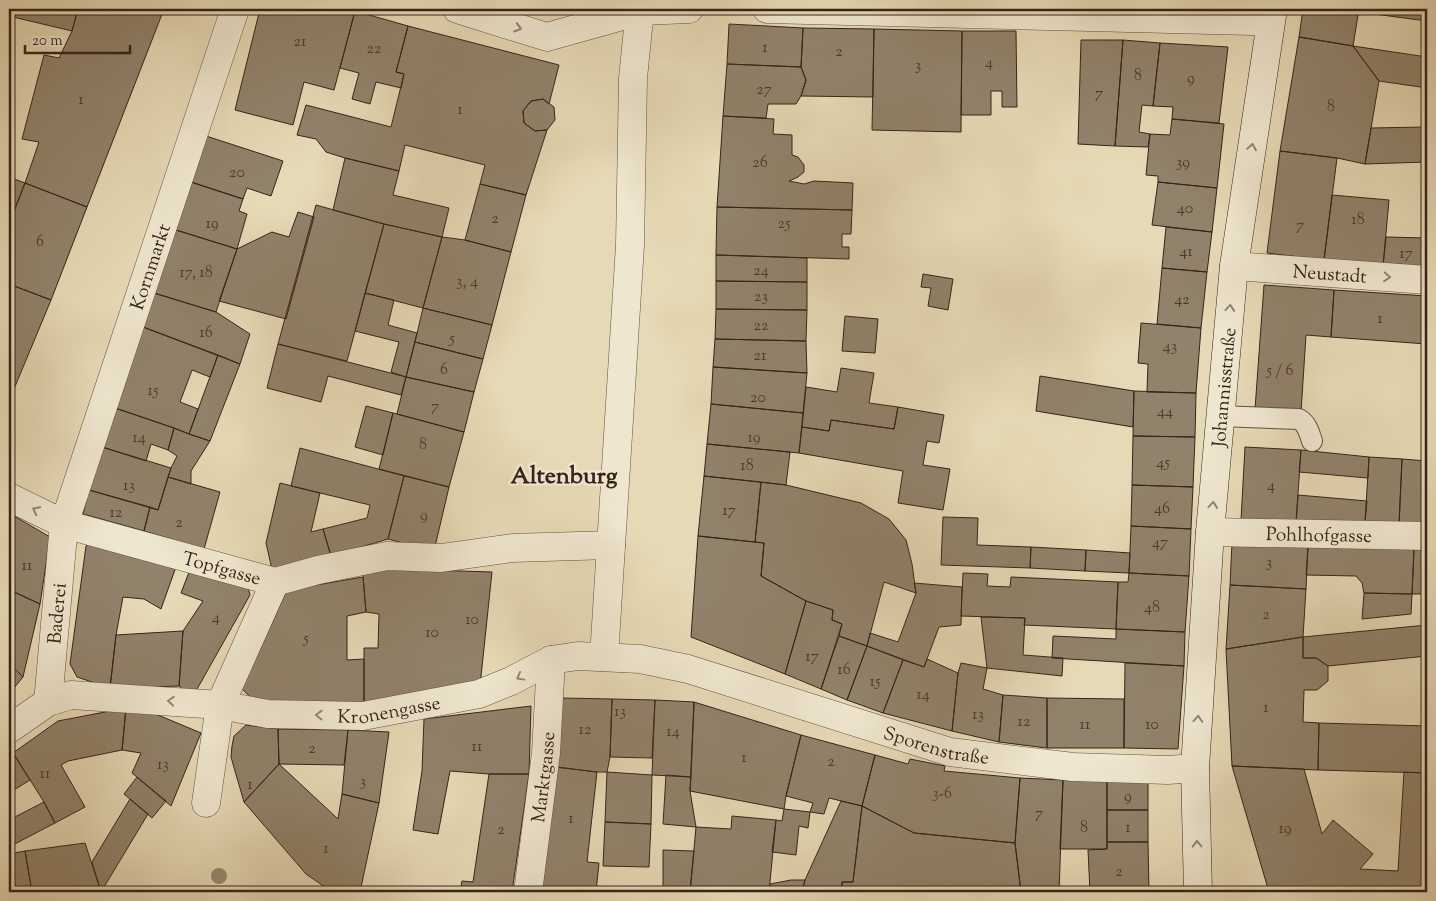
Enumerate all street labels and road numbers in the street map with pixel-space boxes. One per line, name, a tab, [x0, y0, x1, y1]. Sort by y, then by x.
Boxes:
street label: Kornmarkt	[125, 220, 179, 314]
street label: Neustadt	[1292, 259, 1368, 292]
street label: Johannisstraße	[1207, 326, 1244, 449]
street label: Pohlhofgasse	[1266, 522, 1372, 551]
street label: Topfgasse	[179, 546, 264, 594]
street label: Baderei	[42, 582, 75, 645]
street label: Kronengasse	[337, 691, 443, 733]
street label: Sporenstraße	[880, 721, 991, 773]
street label: Marktgasse	[526, 731, 563, 824]

